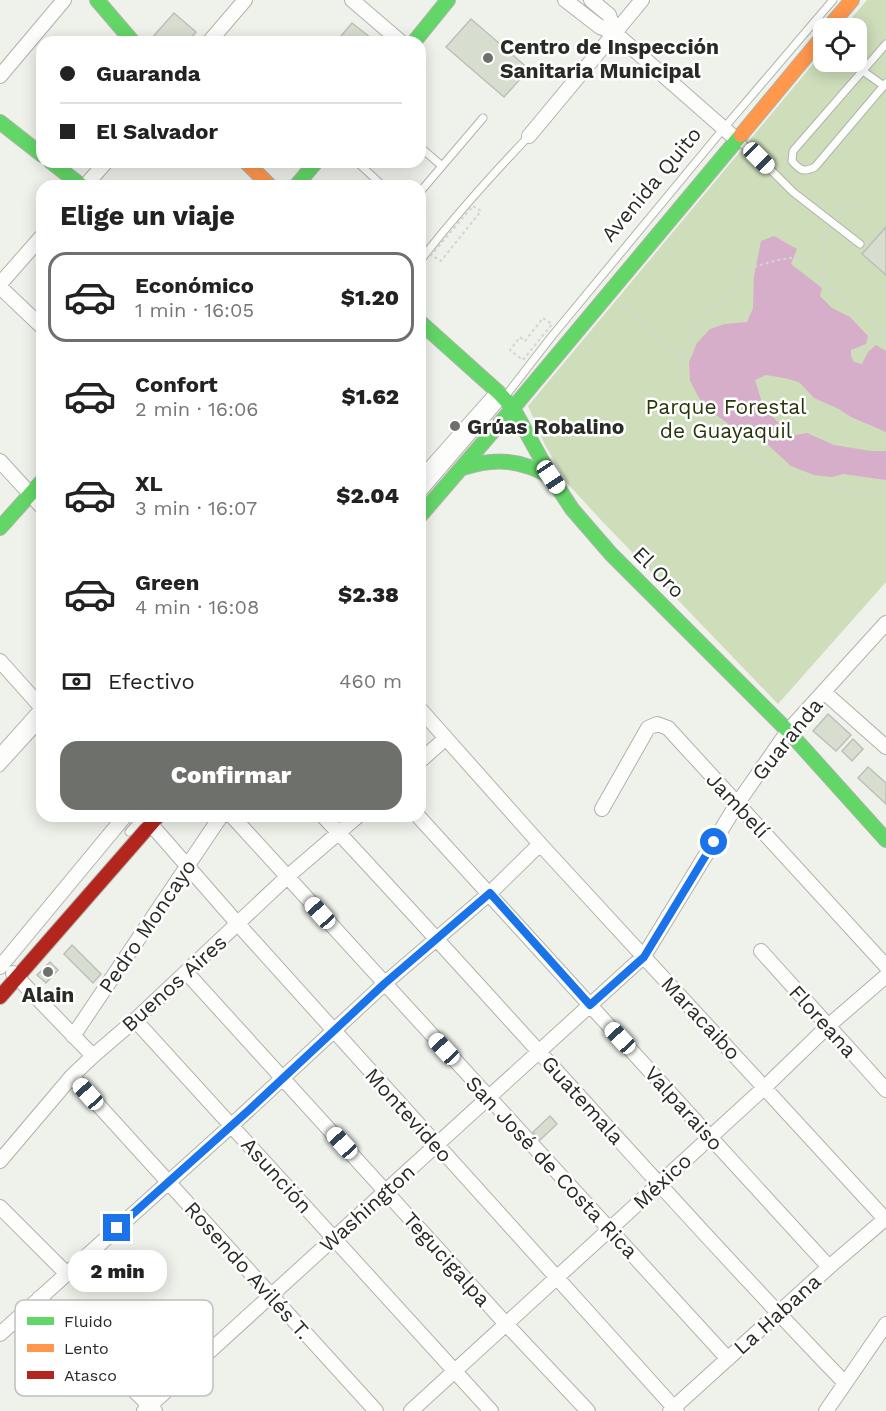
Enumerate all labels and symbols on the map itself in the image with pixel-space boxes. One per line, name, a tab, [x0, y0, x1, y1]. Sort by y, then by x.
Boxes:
place label: Centro de Inspección Sanitaria Municipal	[500, 34, 719, 83]
marker: Centro de Inspección Sanitaria Municipal	[481, 51, 495, 65]
street label: Avenida Quito	[596, 122, 706, 246]
car	[740, 139, 778, 177]
park label: Parque Forestal de Guayaquil	[645, 394, 807, 443]
place label: Grúas Robalino	[467, 414, 624, 439]
marker: Grúas Robalino	[448, 419, 462, 433]
car	[533, 457, 569, 497]
street label: El Oro	[628, 541, 690, 603]
street label: Guaranda	[746, 693, 828, 785]
street label: Jambelí	[701, 767, 775, 843]
route start	[700, 828, 727, 855]
street label: Pedro Moncayo	[93, 854, 201, 998]
car	[301, 894, 339, 932]
street label: Buenos Aires	[116, 929, 232, 1037]
marker: Alain	[41, 965, 55, 979]
street label: Maracaibo	[656, 971, 746, 1065]
street label: Floreana	[784, 980, 862, 1062]
place label: Alain	[22, 982, 74, 1007]
car	[601, 1019, 639, 1057]
car	[425, 1030, 463, 1068]
street label: Guatemala	[537, 1050, 629, 1150]
street label: Valparaiso	[640, 1061, 728, 1155]
street label: Montevideo	[360, 1063, 458, 1167]
street label: San José de Costa Rica	[461, 1071, 643, 1264]
car	[69, 1075, 107, 1113]
car	[323, 1124, 361, 1162]
street label: Asunción	[236, 1132, 318, 1218]
street label: México	[628, 1148, 696, 1214]
street label: Washington	[314, 1159, 420, 1257]
street label: Rosendo Avilés T.	[180, 1196, 316, 1344]
street label: Tegucigalpa	[398, 1207, 496, 1311]
route end	[103, 1214, 130, 1241]
callout: 2 min	[68, 1249, 166, 1291]
street label: La Habana	[728, 1268, 826, 1360]
legend	[15, 1300, 213, 1396]
text: Fluido	[64, 1312, 112, 1331]
text: Lento	[64, 1339, 109, 1358]
text: Atasco	[64, 1366, 117, 1385]

